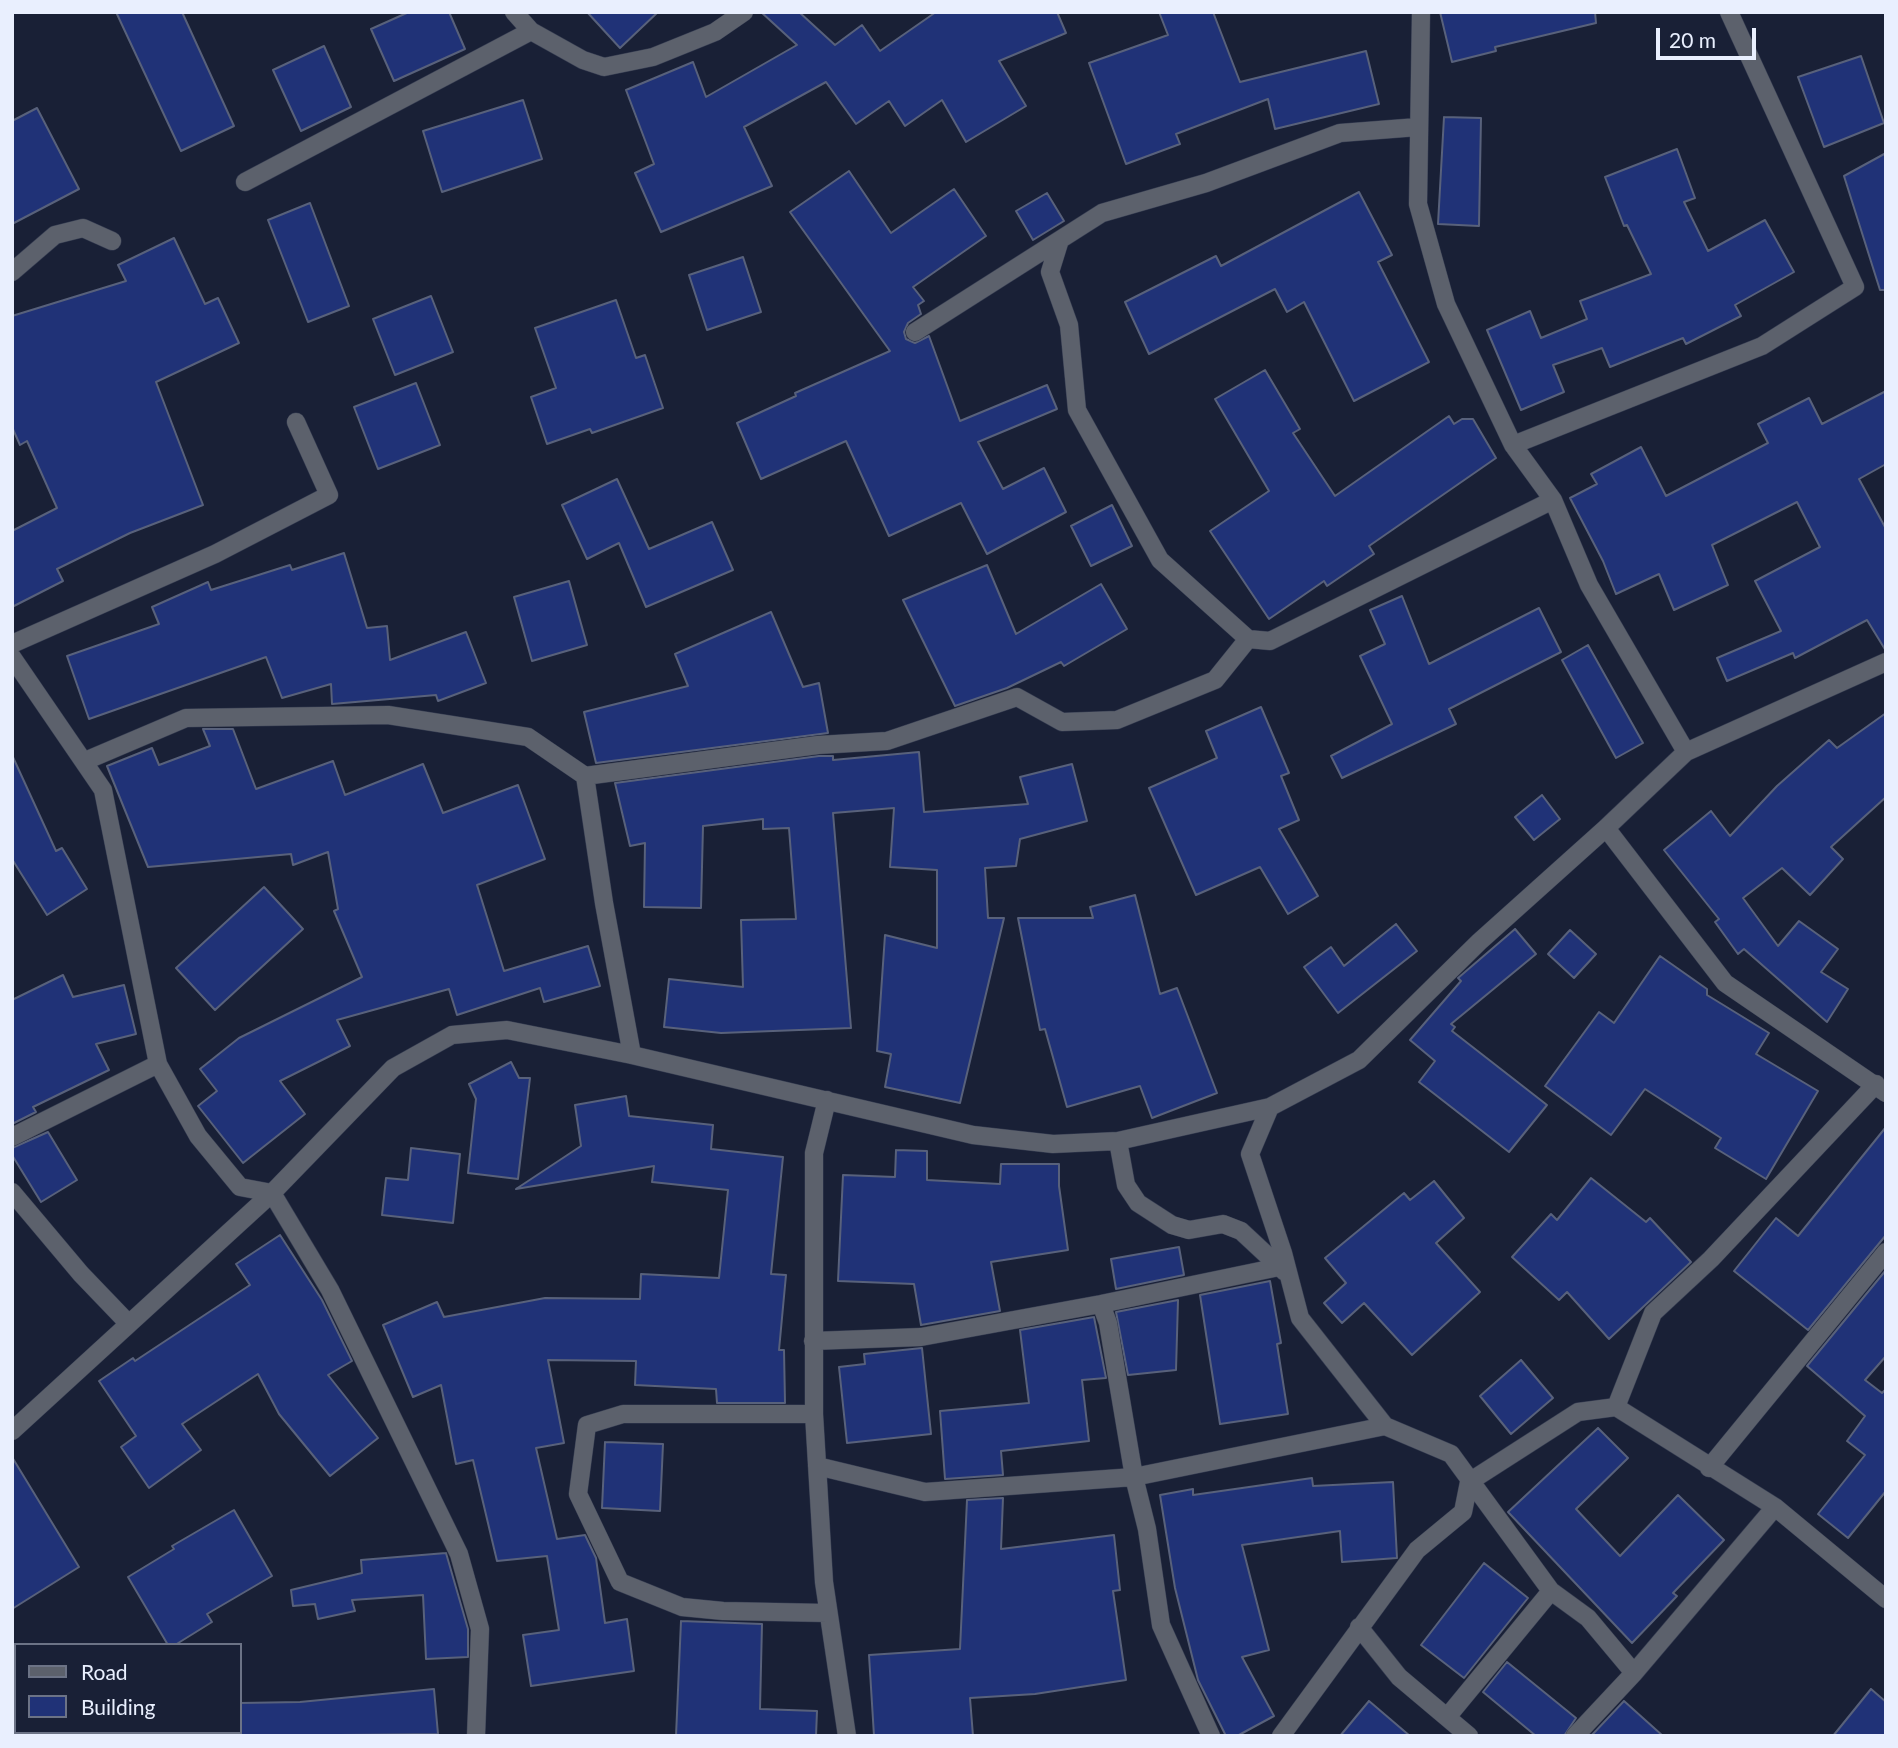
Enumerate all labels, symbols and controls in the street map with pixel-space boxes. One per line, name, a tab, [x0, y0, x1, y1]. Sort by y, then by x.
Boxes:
scale bar	[1660, 14, 1760, 58]
text: 20 m	[1669, 27, 1716, 52]
legend	[14, 1643, 242, 1734]
text: Road	[81, 1659, 128, 1684]
text: Building	[81, 1694, 156, 1719]

